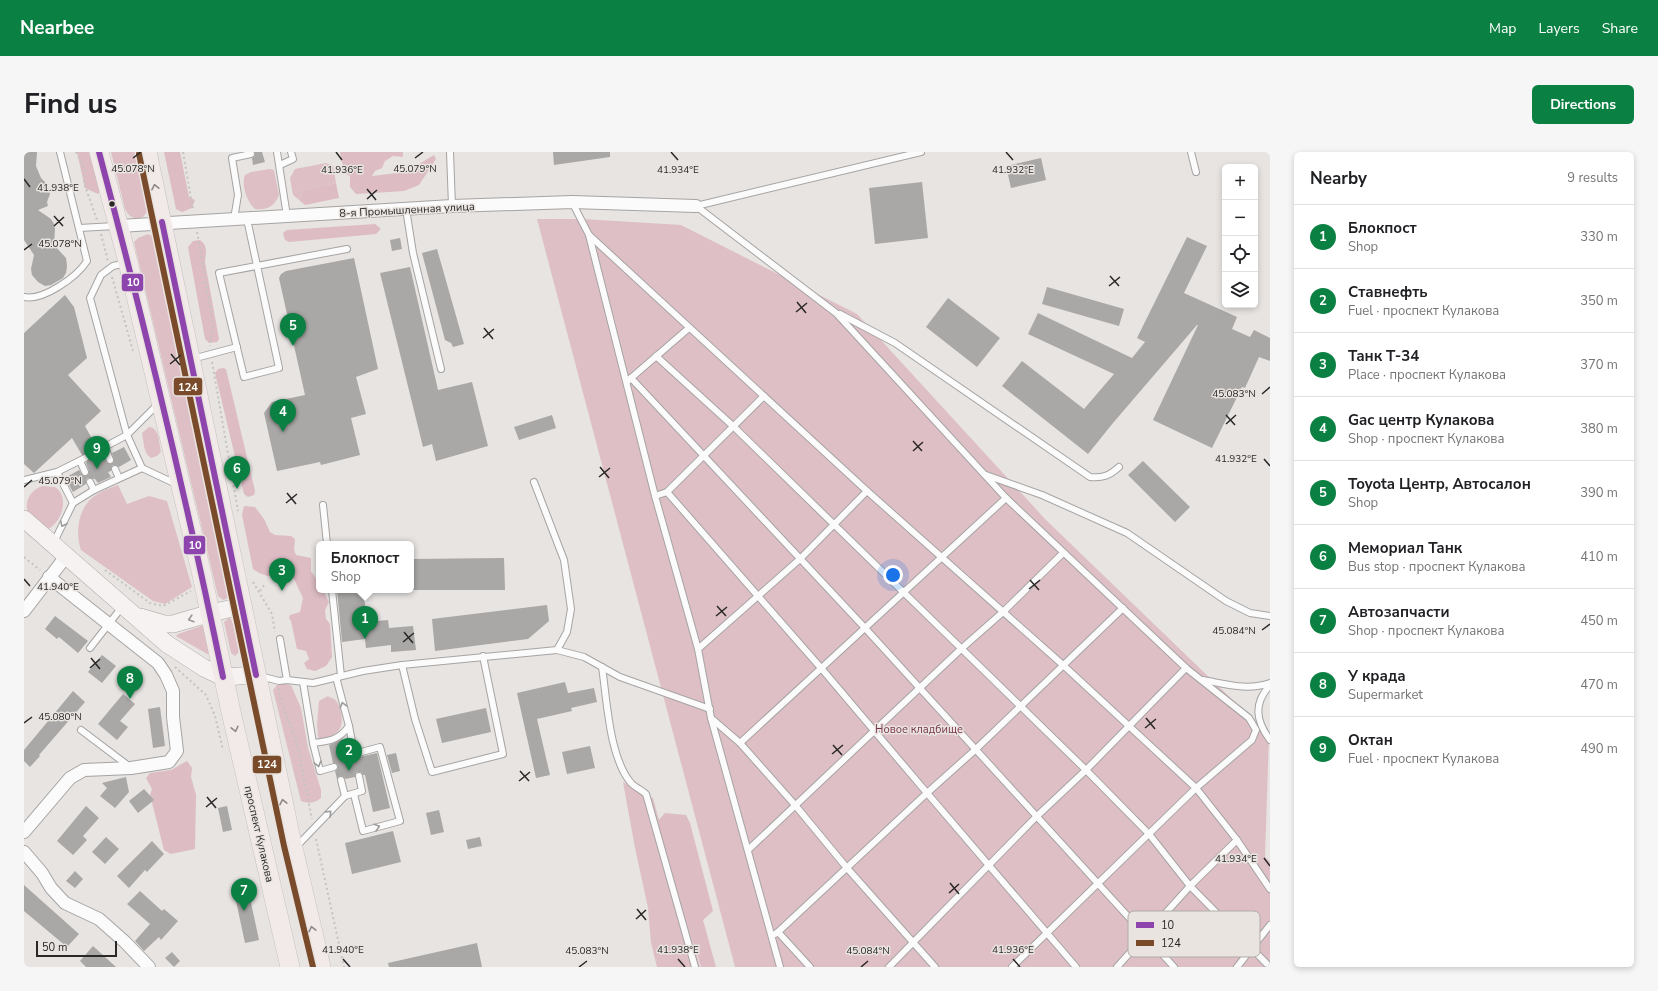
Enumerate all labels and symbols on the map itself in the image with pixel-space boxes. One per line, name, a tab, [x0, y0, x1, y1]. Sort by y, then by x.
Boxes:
text: 45.078°N	[111, 162, 155, 176]
text: 45.079°N	[393, 162, 437, 176]
text: 41.936°E	[321, 163, 363, 177]
text: 41.934°E	[657, 163, 699, 177]
text: 41.932°E	[992, 163, 1034, 177]
text: 41.938°E	[37, 181, 79, 195]
one-way arrow	[151, 184, 159, 190]
unlabelled marker	[107, 199, 117, 209]
street label: 8-я Промышленная улица	[339, 199, 475, 221]
text: 45.078°N	[38, 237, 82, 251]
line badge: 10	[121, 273, 144, 292]
text: 10	[126, 275, 140, 290]
pin: 5	[280, 313, 306, 346]
line badge: 124	[173, 377, 203, 396]
text: 124	[178, 380, 198, 395]
text: 45.083°N	[1212, 387, 1256, 401]
pin: 4	[270, 399, 296, 432]
pin: 9	[84, 436, 110, 469]
text: 41.932°E	[1215, 452, 1257, 466]
pin: 6	[224, 456, 250, 489]
text: 45.079°N	[38, 474, 82, 488]
one-way arrow	[60, 519, 68, 527]
line badge: 10	[183, 535, 206, 555]
text: 10	[188, 538, 202, 553]
pin: 3	[269, 558, 295, 591]
your location	[883, 565, 903, 585]
text: 41.940°E	[37, 580, 79, 594]
pin: 1	[352, 606, 378, 639]
one-way arrow	[188, 614, 195, 623]
text: 45.084°N	[1212, 624, 1256, 638]
pin: 8	[117, 666, 143, 699]
one-way arrow	[340, 702, 348, 709]
text: 45.080°N	[38, 710, 82, 724]
park label: Новое кладбище	[875, 722, 963, 737]
one-way arrow	[230, 726, 238, 732]
pin: 2	[336, 738, 362, 771]
line badge: 124	[252, 755, 282, 774]
text: 124	[257, 757, 277, 772]
one-way arrow	[314, 761, 322, 767]
street label: проспект Кулакова	[241, 784, 277, 884]
one-way arrow	[279, 799, 288, 805]
one-way arrow	[324, 810, 332, 818]
one-way arrow	[373, 823, 380, 832]
text: 41.934°E	[1215, 852, 1257, 866]
pin: 7	[231, 878, 257, 911]
legend	[1128, 911, 1260, 957]
text: 10	[1161, 918, 1175, 933]
one-way arrow	[308, 926, 317, 933]
text: 124	[1161, 936, 1181, 951]
scale bar	[36, 939, 117, 958]
text: 41.940°E	[322, 943, 364, 957]
text: 41.938°E	[657, 943, 699, 957]
text: 41.936°E	[992, 943, 1034, 957]
text: 45.083°N	[565, 944, 609, 958]
text: 45.084°N	[846, 944, 890, 958]

